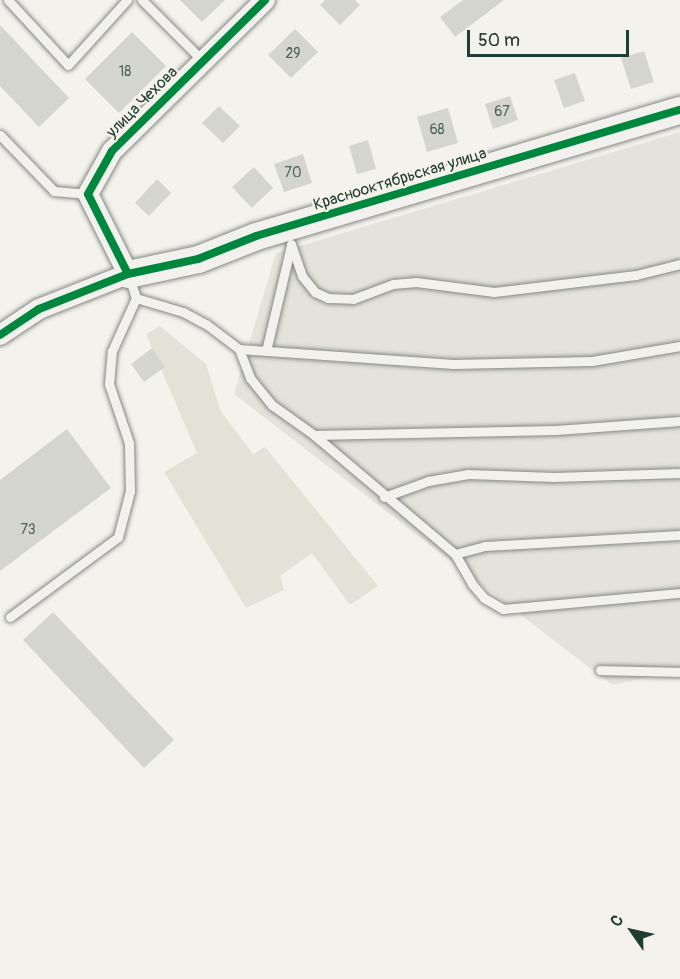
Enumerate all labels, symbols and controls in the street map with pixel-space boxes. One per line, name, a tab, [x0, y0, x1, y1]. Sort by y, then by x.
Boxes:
scale bar	[470, 18, 632, 56]
text: 50 m	[478, 29, 520, 52]
house number: 29	[285, 46, 301, 62]
street label: улица Чехова	[102, 62, 182, 142]
house number: 18	[119, 64, 131, 80]
house number: 67	[494, 104, 510, 120]
house number: 68	[429, 122, 445, 138]
street label: Краснооктябрьская улица	[311, 144, 489, 214]
house number: 70	[285, 165, 301, 181]
house number: 73	[20, 522, 36, 538]
north arrow	[602, 901, 662, 961]
text: С	[606, 911, 628, 931]

